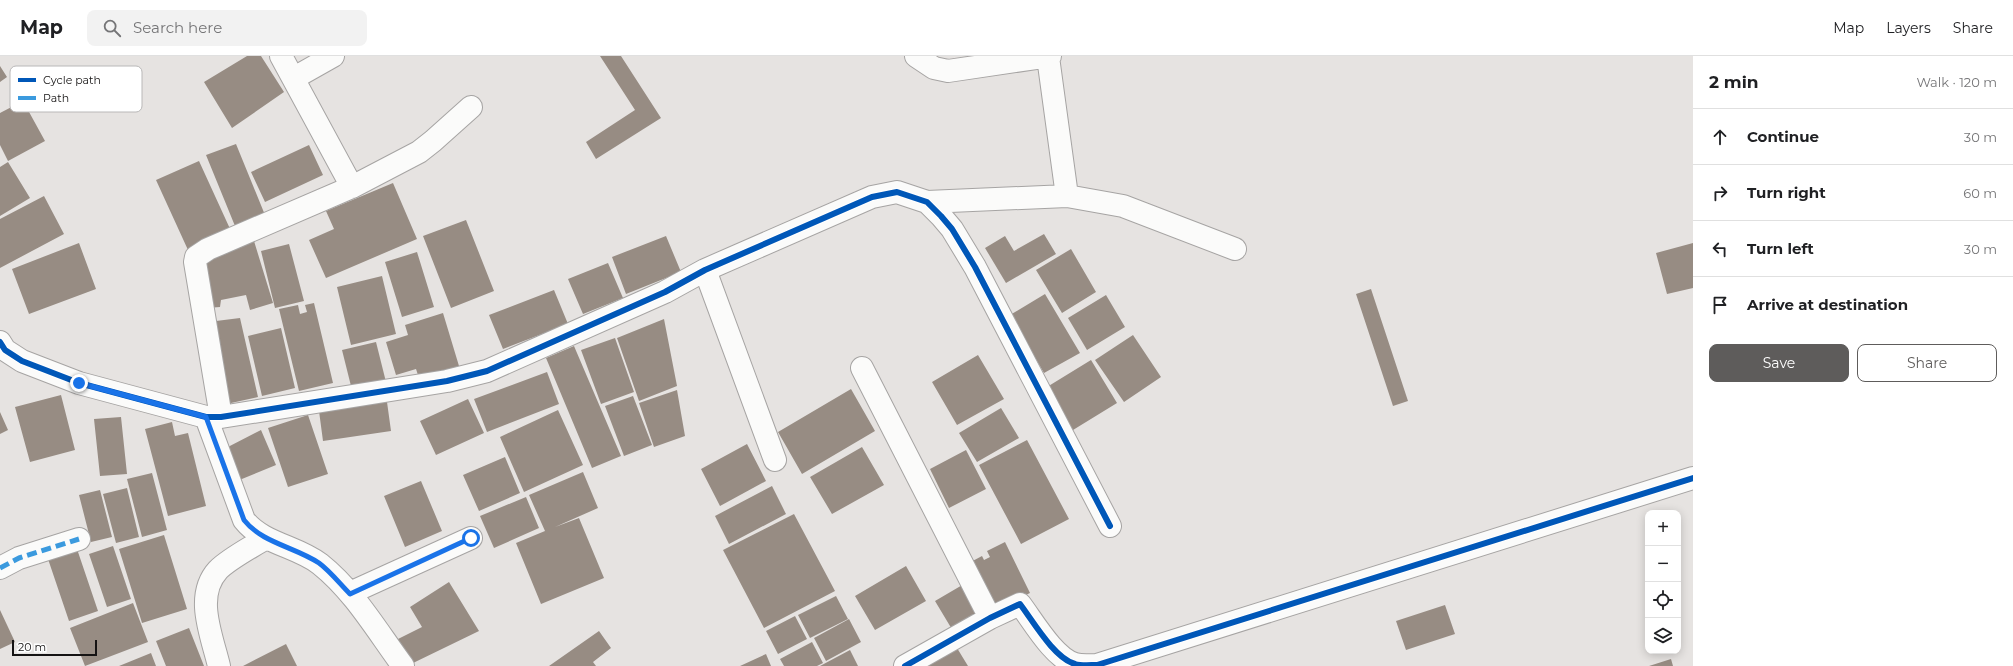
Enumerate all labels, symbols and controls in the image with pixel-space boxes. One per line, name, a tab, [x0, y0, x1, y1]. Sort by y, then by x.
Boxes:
search box	[87, 10, 367, 46]
text: Map	[20, 16, 63, 39]
icon: search	[101, 17, 123, 39]
text: Search here	[133, 18, 222, 37]
text: Map	[1833, 19, 1864, 37]
text: Layers	[1886, 19, 1931, 37]
text: Share	[1953, 19, 1993, 37]
legend	[10, 66, 142, 112]
text: 2 min	[1709, 72, 1759, 92]
text: Cycle path	[43, 73, 101, 87]
text: Walk · 120 m	[1916, 74, 1997, 90]
text: Path	[43, 91, 69, 105]
icon: ahead	[1709, 126, 1731, 148]
text: Continue	[1747, 127, 1819, 146]
text: 30 m	[1964, 129, 1997, 145]
icon: right	[1709, 182, 1731, 204]
text: Turn right	[1747, 183, 1826, 202]
text: 60 m	[1963, 185, 1997, 201]
icon: left	[1709, 238, 1731, 260]
text: Turn left	[1747, 239, 1814, 258]
text: 30 m	[1964, 241, 1997, 257]
icon: arrive	[1709, 294, 1731, 316]
text: Arrive at destination	[1747, 295, 1908, 314]
button: Save	[1709, 344, 1849, 382]
button: Share	[1857, 344, 1997, 382]
route end	[70, 374, 88, 392]
map controls	[1645, 510, 1681, 654]
button: +	[1645, 510, 1681, 546]
route start	[462, 529, 480, 547]
button: −	[1645, 546, 1681, 582]
button: locate	[1645, 582, 1681, 618]
button: layers	[1645, 618, 1681, 654]
scale bar	[12, 638, 97, 657]
text: 20 m	[18, 640, 46, 654]

